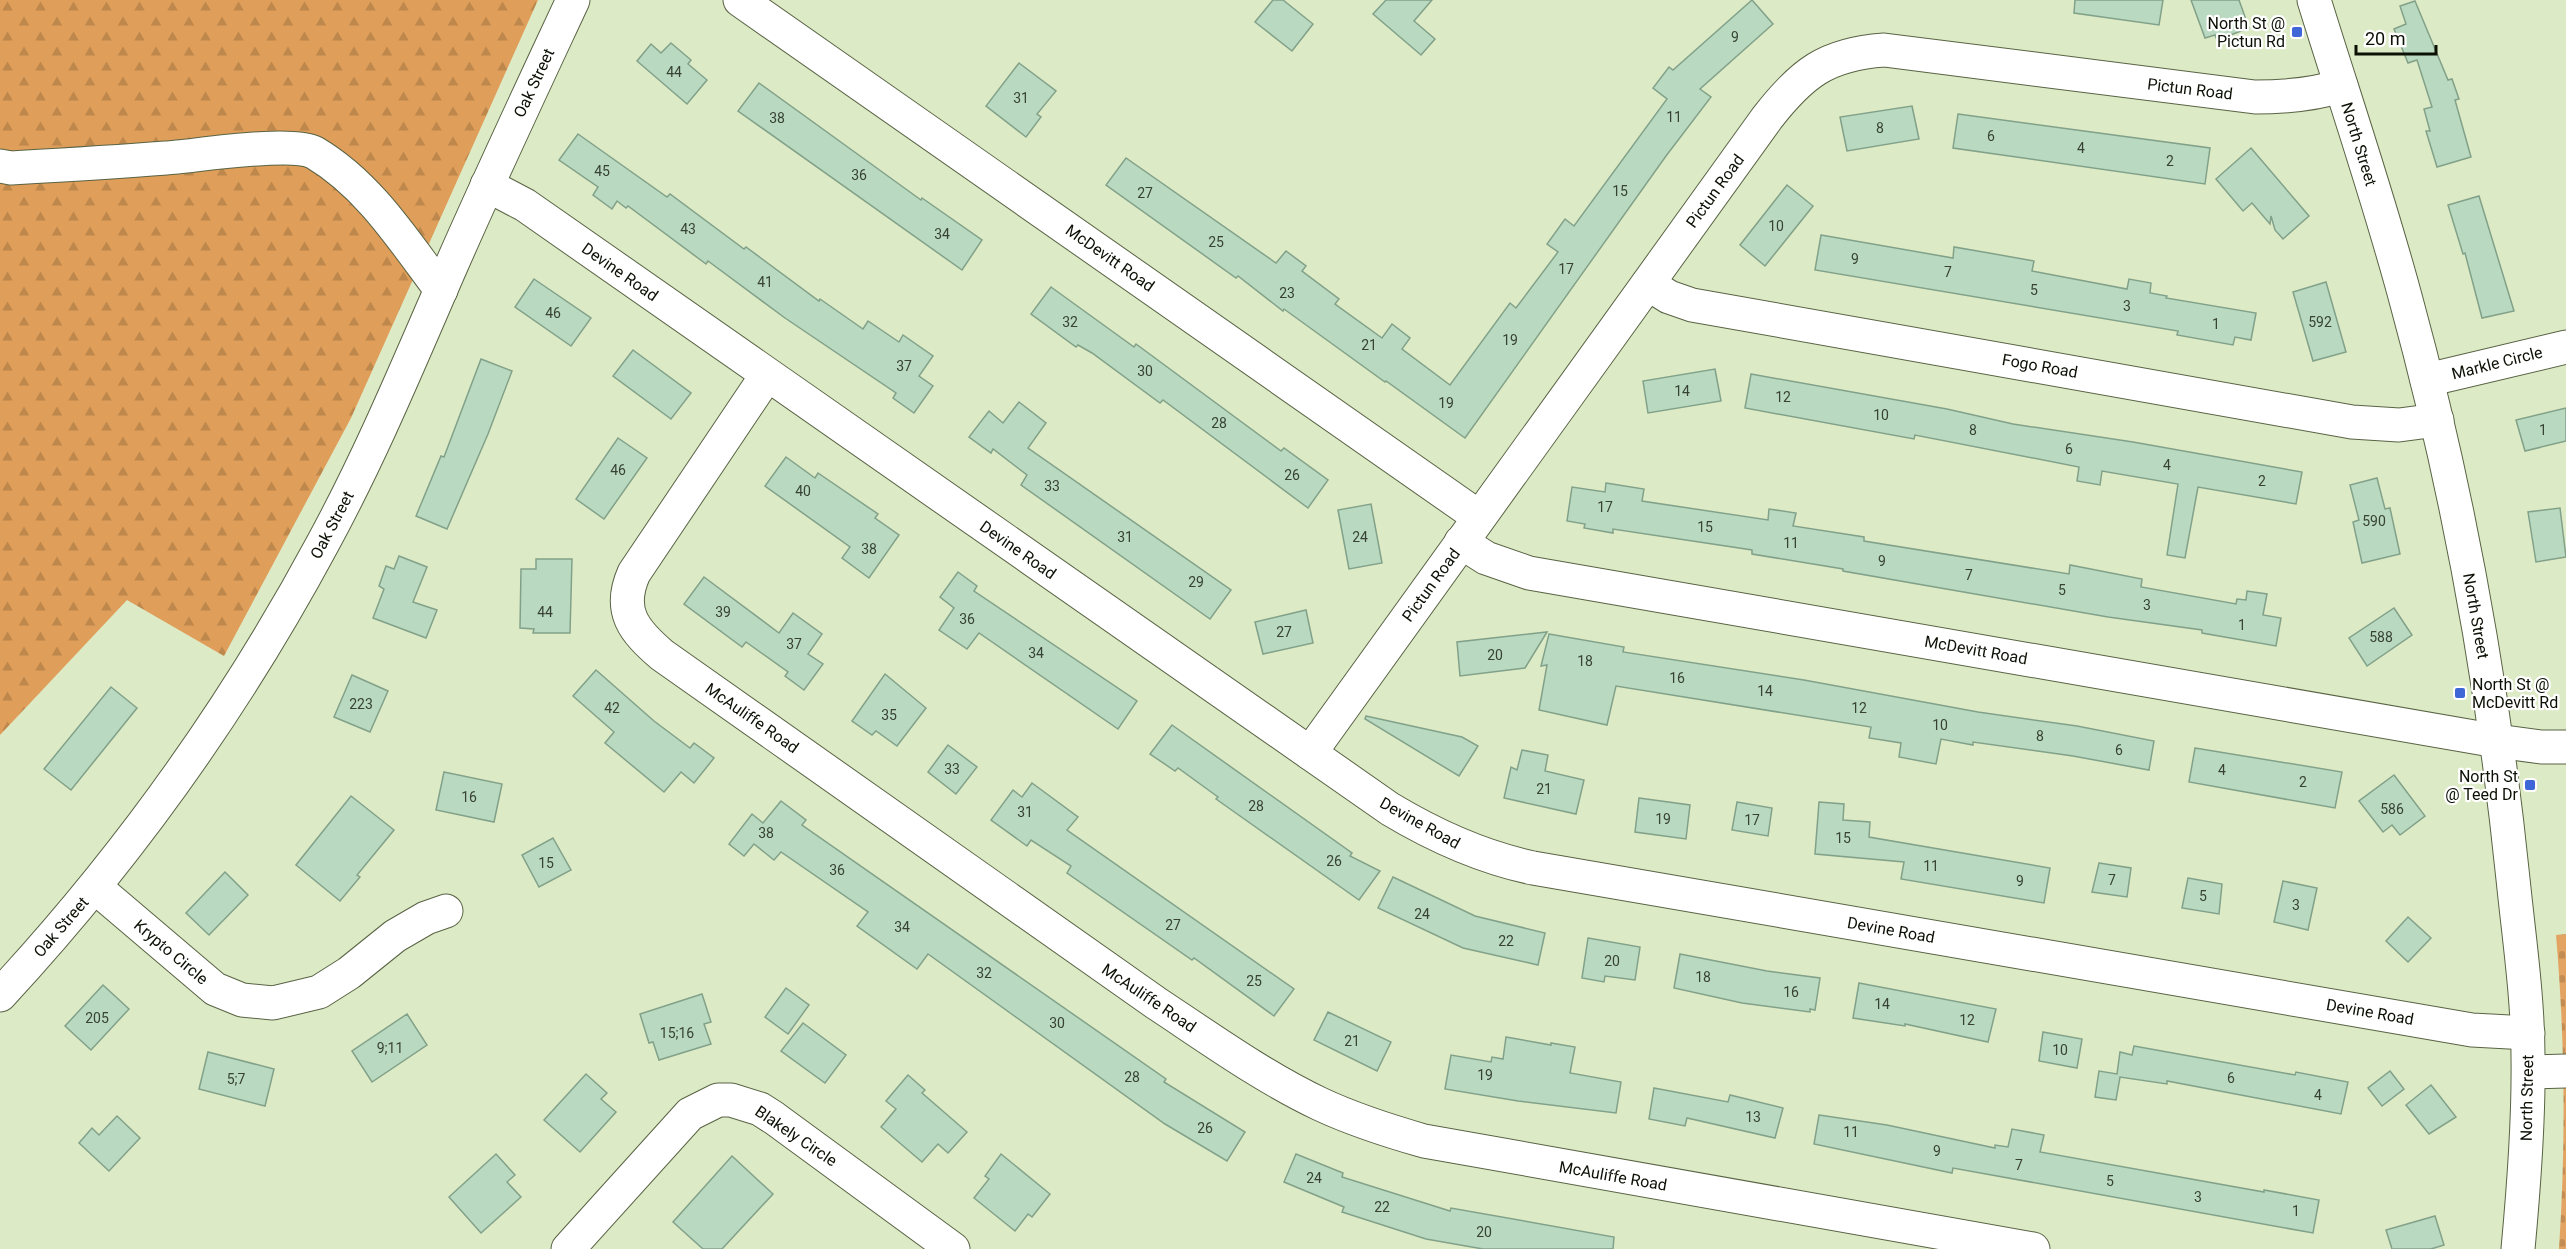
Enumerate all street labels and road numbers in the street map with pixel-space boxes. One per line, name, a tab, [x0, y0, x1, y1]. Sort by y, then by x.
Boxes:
street label: Oak Street	[510, 45, 558, 121]
street label: Pictun Road	[2146, 74, 2234, 104]
street label: North Street	[2337, 100, 2381, 188]
street label: Pictun Road	[1682, 151, 1748, 231]
street label: McDevitt Road	[1062, 220, 1158, 296]
street label: Devine Road	[578, 239, 662, 305]
street label: Markle Circle	[2450, 343, 2544, 383]
street label: Fogo Road	[2001, 350, 2079, 382]
street label: Oak Street	[306, 488, 358, 562]
street label: Devine Road	[976, 517, 1060, 583]
street label: Pictun Road	[1398, 545, 1464, 625]
street label: North Street	[2459, 572, 2493, 660]
street label: McDevitt Road	[1923, 632, 2029, 668]
street label: McAuliffe Road	[702, 679, 802, 757]
street label: Devine Road	[1377, 793, 1463, 853]
street label: Oak Street	[30, 893, 92, 961]
street label: Devine Road	[1846, 913, 1936, 947]
street label: Krypto Circle	[130, 916, 212, 988]
street label: McAuliffe Road	[1098, 960, 1200, 1036]
street label: Devine Road	[2325, 995, 2415, 1029]
street label: North Street	[2517, 1055, 2537, 1141]
street label: Blakely Circle	[751, 1102, 841, 1170]
street label: McAuliffe Road	[1557, 1157, 1669, 1195]

